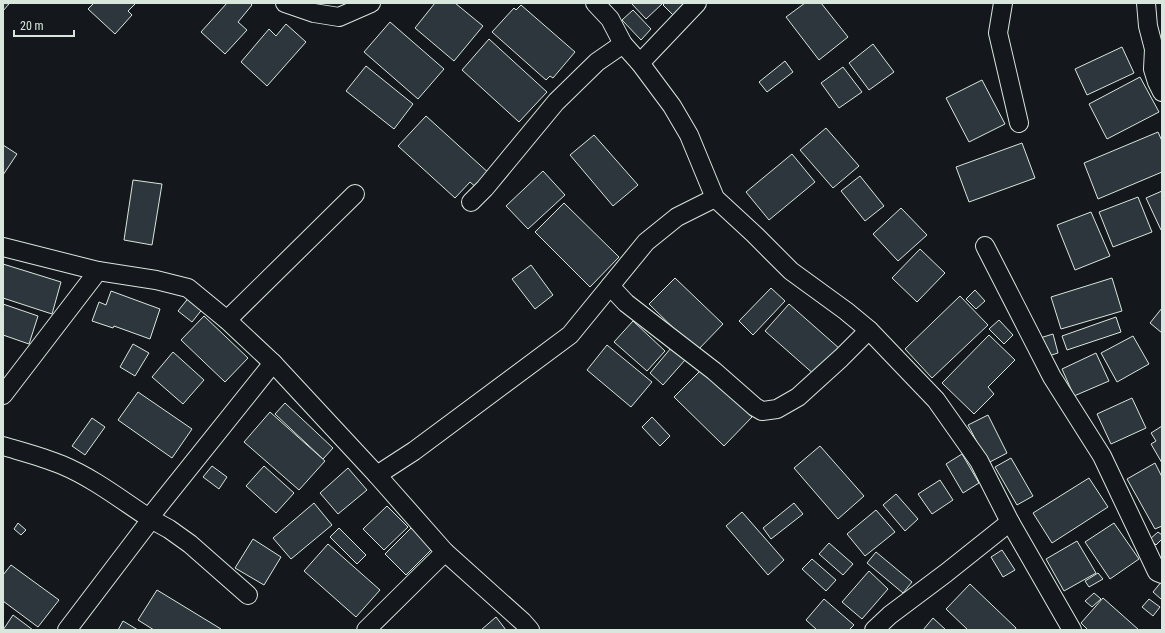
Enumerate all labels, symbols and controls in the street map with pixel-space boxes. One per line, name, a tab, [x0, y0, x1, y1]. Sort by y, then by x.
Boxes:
scale bar	[14, 12, 74, 38]
text: 20 m	[20, 19, 44, 33]

